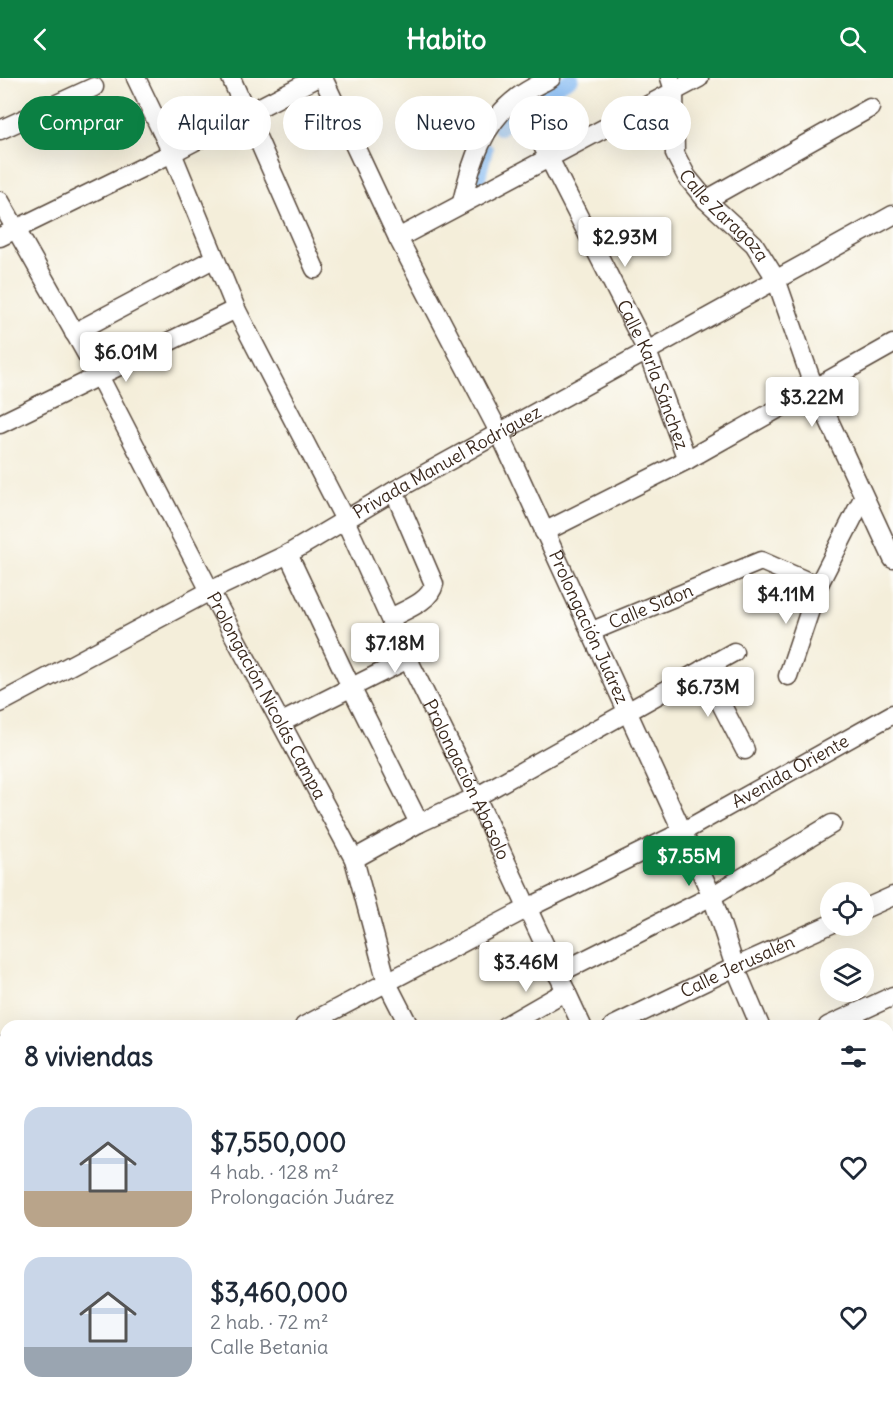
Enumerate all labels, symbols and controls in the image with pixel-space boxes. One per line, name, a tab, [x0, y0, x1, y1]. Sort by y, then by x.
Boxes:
text: Habito	[406, 22, 487, 56]
icon: back	[24, 23, 57, 56]
icon: search	[836, 23, 869, 56]
chip: Comprar	[18, 96, 145, 150]
chip: Alquilar	[157, 96, 271, 150]
chip: Filtros	[283, 96, 383, 150]
chip: Nuevo	[395, 96, 497, 150]
chip: Piso	[509, 96, 589, 150]
chip: Casa	[601, 96, 691, 150]
street label: Calle Zaragoza	[674, 165, 774, 266]
pin: $2.93M	[576, 217, 674, 268]
text: $2.93M	[592, 224, 658, 249]
street label: Calle Karla Sánchez	[612, 296, 694, 453]
pin: $6.01M	[77, 332, 175, 383]
text: $6.01M	[94, 339, 158, 364]
pin: $3.22M	[763, 377, 861, 428]
text: $3.22M	[780, 384, 844, 409]
street label: Privada Manuel Rodríguez	[349, 400, 545, 524]
street label: Prolongación Juárez	[544, 547, 634, 707]
pin: $4.11M	[737, 574, 835, 625]
street label: Calle Sidon	[605, 578, 696, 634]
text: $4.11M	[757, 581, 815, 606]
street label: Prolongación Nicolás Campa	[202, 588, 332, 803]
pin: $7.18M	[346, 623, 444, 674]
text: $7.18M	[365, 630, 425, 655]
pin: $6.73M	[659, 667, 757, 718]
text: $6.73M	[676, 674, 740, 699]
street label: Prolongación Abasolo	[419, 695, 515, 863]
street label: Avenida Oriente	[728, 729, 853, 813]
pin: $7.55M	[640, 836, 738, 887]
text: $7.55M	[657, 843, 721, 868]
map controls	[820, 882, 874, 1002]
button: locate	[820, 882, 874, 936]
street label: Calle Jerusalén	[676, 930, 798, 1003]
pin: $3.46M	[477, 942, 575, 993]
button: layers	[820, 948, 874, 1002]
text: $3.46M	[493, 949, 559, 974]
text: 8 viviendas	[24, 1040, 153, 1073]
icon: filters	[837, 1040, 870, 1073]
text: $7,550,000	[210, 1126, 346, 1159]
icon: home	[72, 1131, 144, 1203]
icon: heart	[837, 1151, 870, 1184]
text: 4 hab. · 128 m²	[210, 1159, 339, 1184]
text: Prolongación Juárez	[210, 1184, 394, 1209]
text: $3,460,000	[210, 1276, 348, 1309]
icon: home	[72, 1281, 144, 1353]
icon: heart	[837, 1301, 870, 1334]
text: 2 hab. · 72 m²	[210, 1309, 328, 1334]
text: Calle Betania	[210, 1334, 328, 1359]

